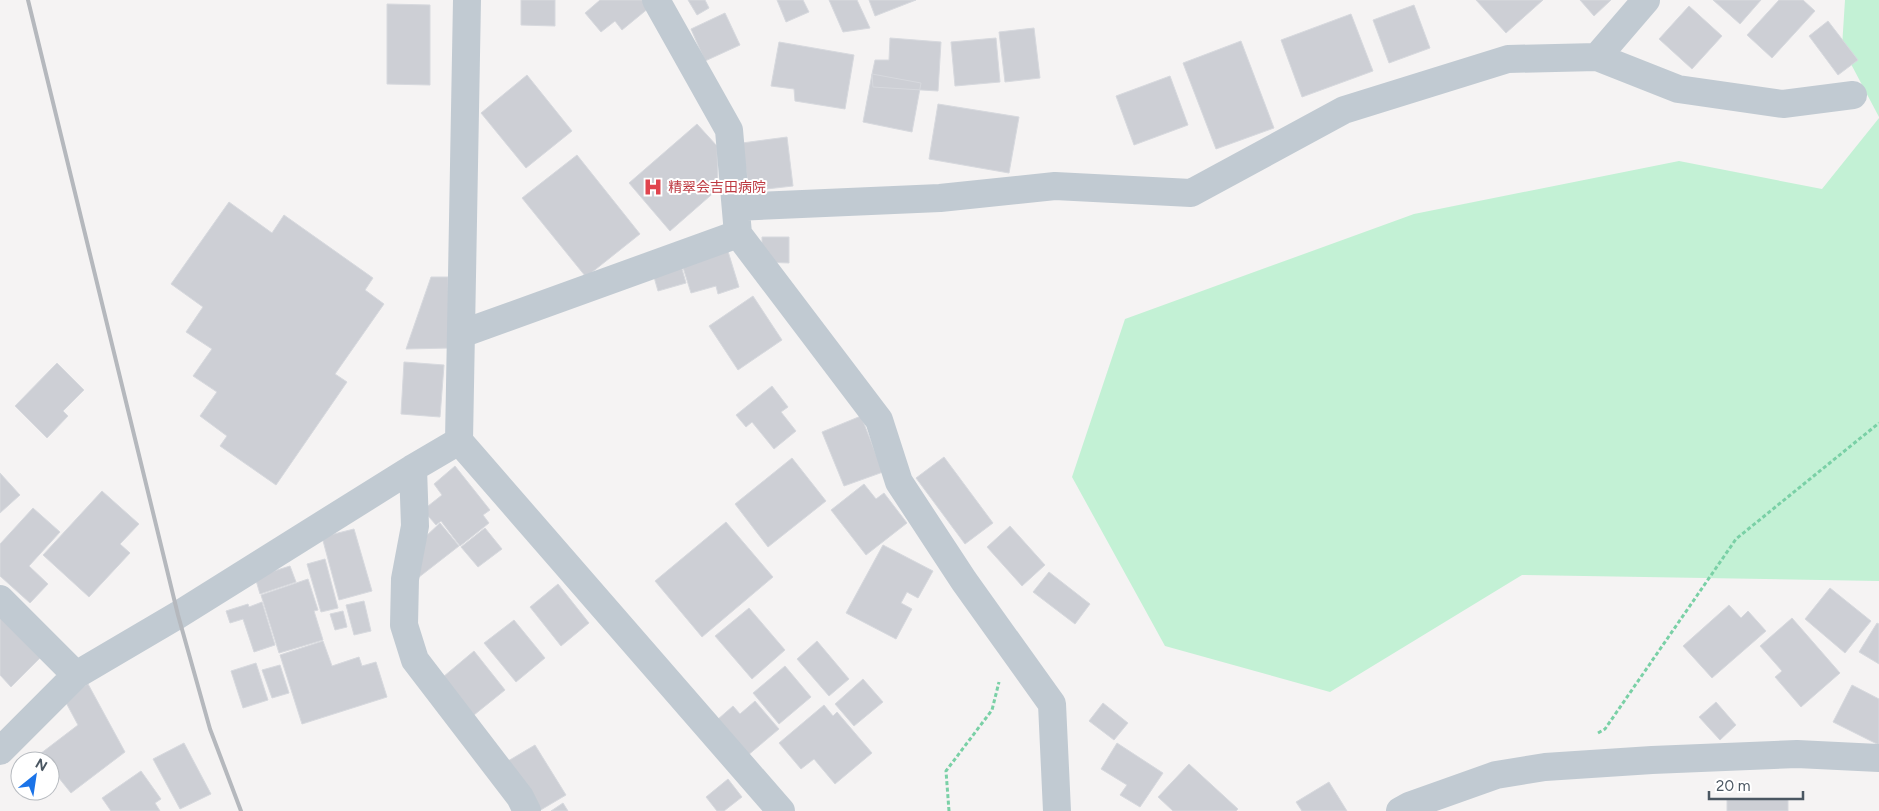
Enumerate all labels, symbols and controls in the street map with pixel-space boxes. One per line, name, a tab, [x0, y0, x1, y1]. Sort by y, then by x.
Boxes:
hospital icon: 精翠会吉田病院	[642, 176, 664, 198]
place label: 精翠会吉田病院	[668, 179, 766, 196]
north arrow	[10, 751, 60, 801]
text: N	[32, 755, 50, 775]
scale bar	[1709, 768, 1803, 800]
text: 20 m	[1716, 777, 1750, 795]

